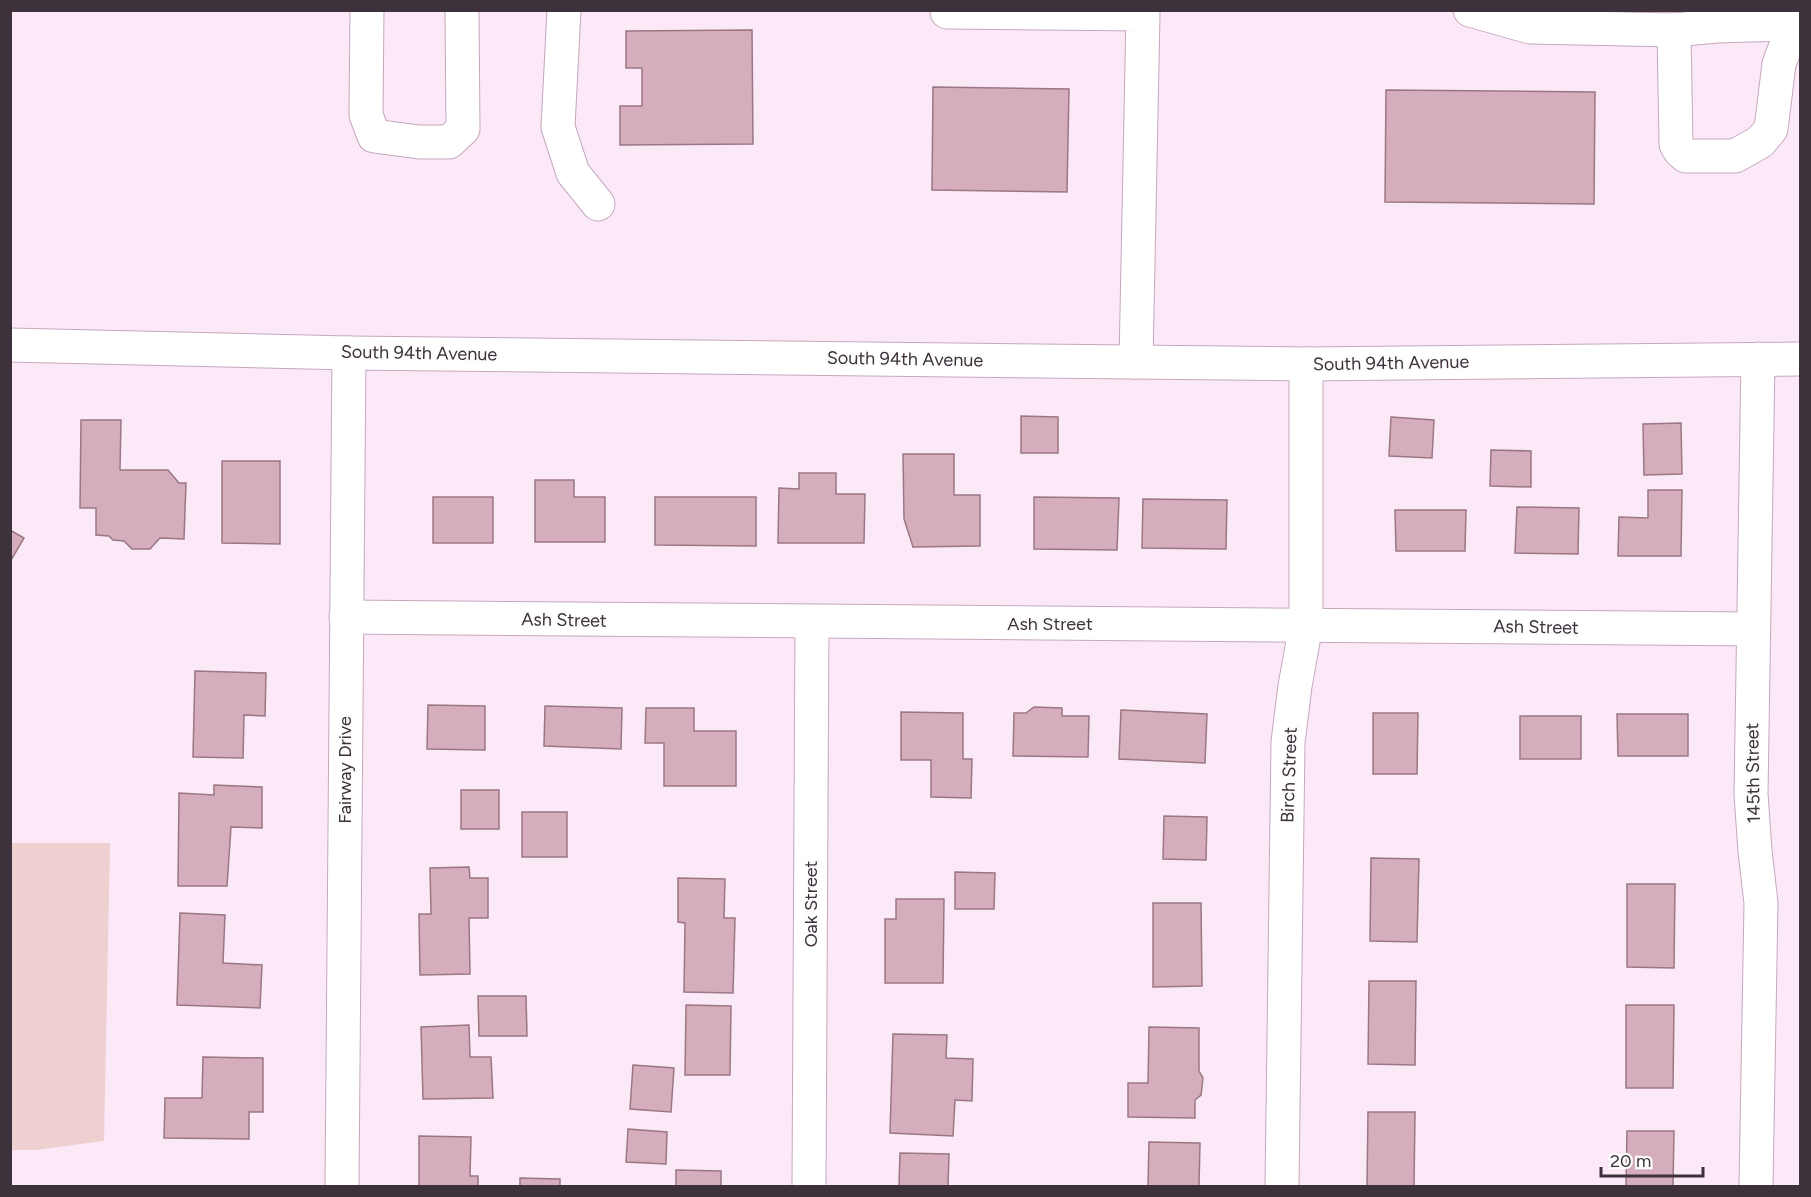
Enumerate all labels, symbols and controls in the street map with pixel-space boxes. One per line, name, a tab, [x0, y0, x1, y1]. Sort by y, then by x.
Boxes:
street label: South 94th Avenue	[341, 341, 498, 365]
street label: South 94th Avenue	[827, 347, 984, 371]
street label: South 94th Avenue	[1313, 351, 1470, 375]
street label: Ash Street	[521, 608, 607, 632]
street label: Ash Street	[1007, 613, 1093, 635]
street label: Ash Street	[1493, 615, 1579, 639]
street label: Fairway Drive	[334, 716, 356, 824]
street label: 145th Street	[1741, 722, 1765, 824]
street label: Birch Street	[1276, 727, 1302, 823]
street label: Oak Street	[800, 860, 822, 947]
scale bar	[1601, 1140, 1703, 1178]
text: 20 m	[1610, 1150, 1651, 1172]

